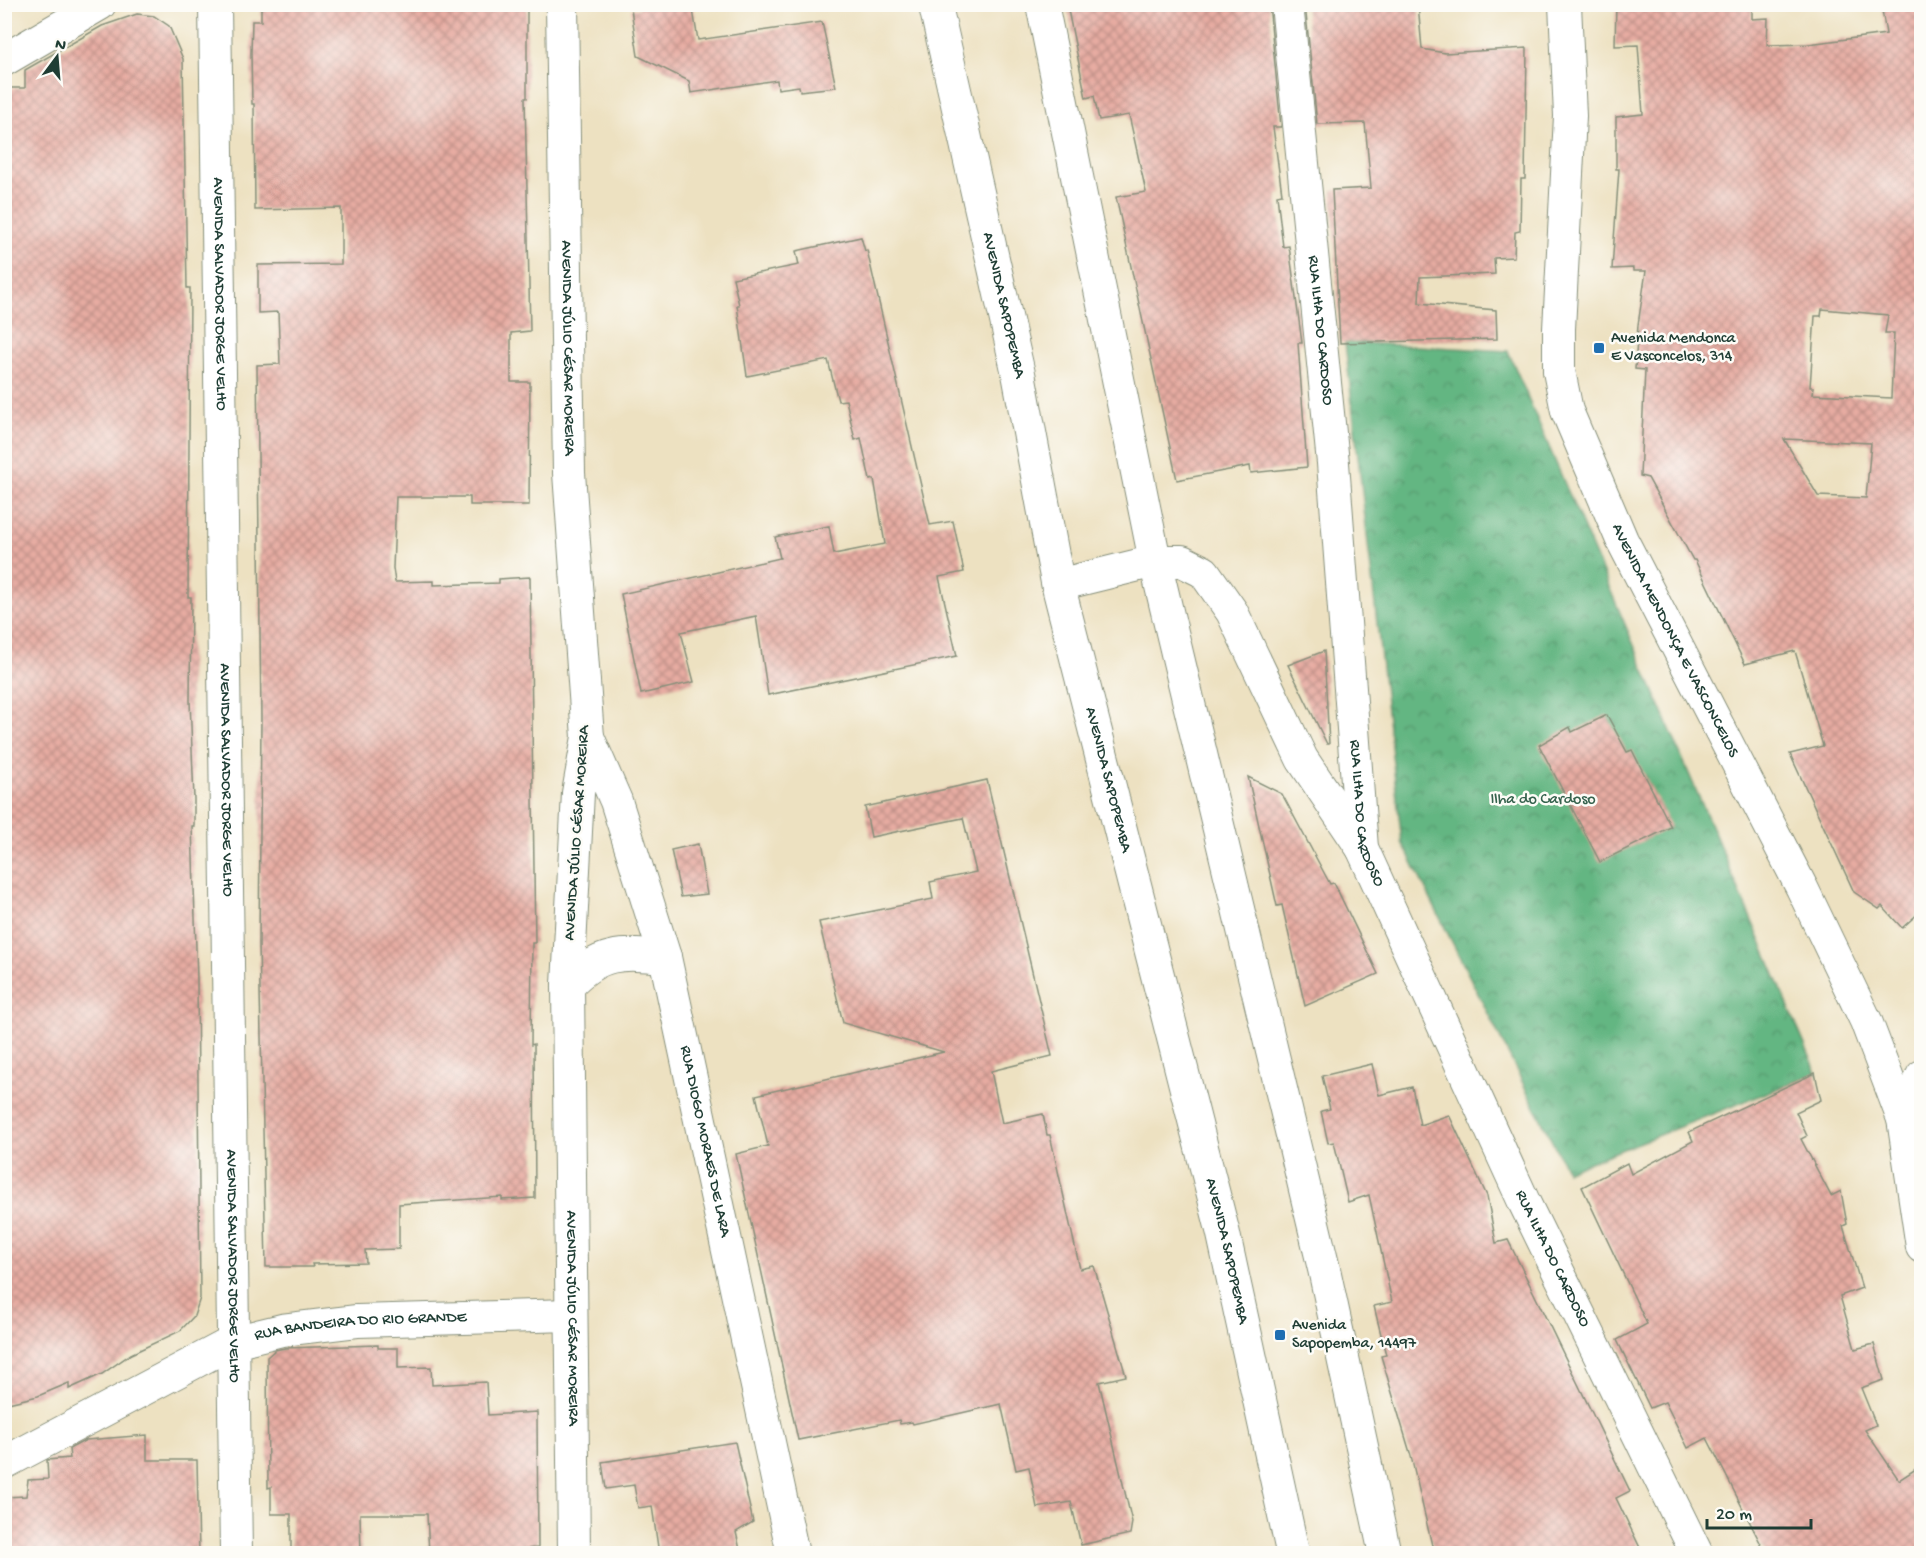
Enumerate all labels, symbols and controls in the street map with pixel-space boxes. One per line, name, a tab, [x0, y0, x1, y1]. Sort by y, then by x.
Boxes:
north arrow	[27, 27, 87, 87]
text: N	[53, 35, 68, 57]
street label: AVENIDA SALVADOR JORGE VELHO	[208, 177, 230, 411]
street label: AVENIDA SAPOPEMBA	[977, 231, 1029, 382]
street label: AVENIDA JÚLIO CÉSAR MOREIRA	[556, 240, 578, 457]
street label: RUA ILHA DO CARDOSO	[1303, 255, 1337, 407]
place label: Avenida Mendonca E Vasconcelos, 314	[1611, 330, 1737, 367]
marker: Avenida Mendonca E Vasconcelos, 314	[1592, 341, 1606, 355]
street label: AVENIDA MENDONÇA E VASCONCELOS	[1607, 521, 1743, 761]
street label: AVENIDA SALVADOR JORGE VELHO	[214, 663, 237, 897]
street label: AVENIDA SAPOPEMBA	[1080, 705, 1136, 856]
street label: AVENIDA JÚLIO CÉSAR MOREIRA	[561, 723, 595, 941]
street label: RUA ILHA DO CARDOSO	[1344, 739, 1388, 890]
park label: Ilha do Cardoso	[1490, 791, 1596, 810]
street label: RUA DIOGO MORAES DE LARA	[675, 1044, 735, 1240]
street label: AVENIDA SALVADOR JORGE VELHO	[221, 1149, 243, 1383]
street label: AVENIDA SAPOPEMBA	[1200, 1176, 1253, 1327]
street label: RUA ILHA DO CARDOSO	[1510, 1187, 1594, 1331]
street label: AVENIDA JÚLIO CÉSAR MOREIRA	[561, 1210, 582, 1428]
street label: RUA BANDEIRA DO RIO GRANDE	[253, 1308, 468, 1346]
place label: Avenida Sapopemba, 14497	[1292, 1317, 1417, 1354]
marker: Avenida Sapopemba, 14497	[1273, 1328, 1287, 1342]
scale bar	[1707, 1492, 1810, 1530]
text: 20 m	[1716, 1505, 1752, 1526]

